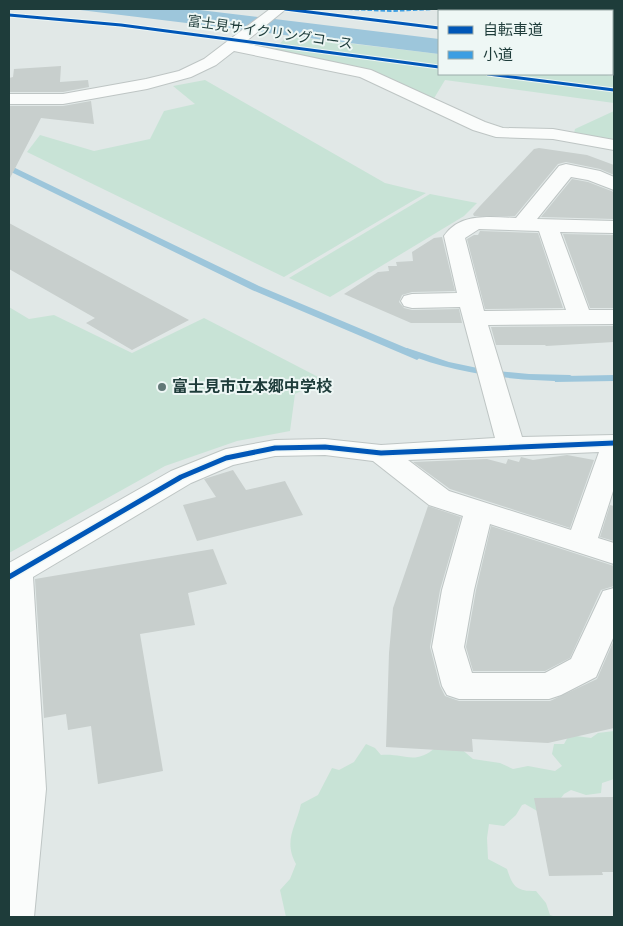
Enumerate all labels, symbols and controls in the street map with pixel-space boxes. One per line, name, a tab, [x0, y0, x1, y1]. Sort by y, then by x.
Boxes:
legend	[438, 10, 613, 75]
street label: 富士見サイクリングコース	[186, 11, 354, 55]
text: 自転車道	[483, 20, 543, 41]
text: 小道	[483, 45, 513, 66]
place label: 富士見市立本郷中学校	[172, 376, 332, 398]
marker: 富士見市立本郷中学校	[156, 381, 168, 393]

